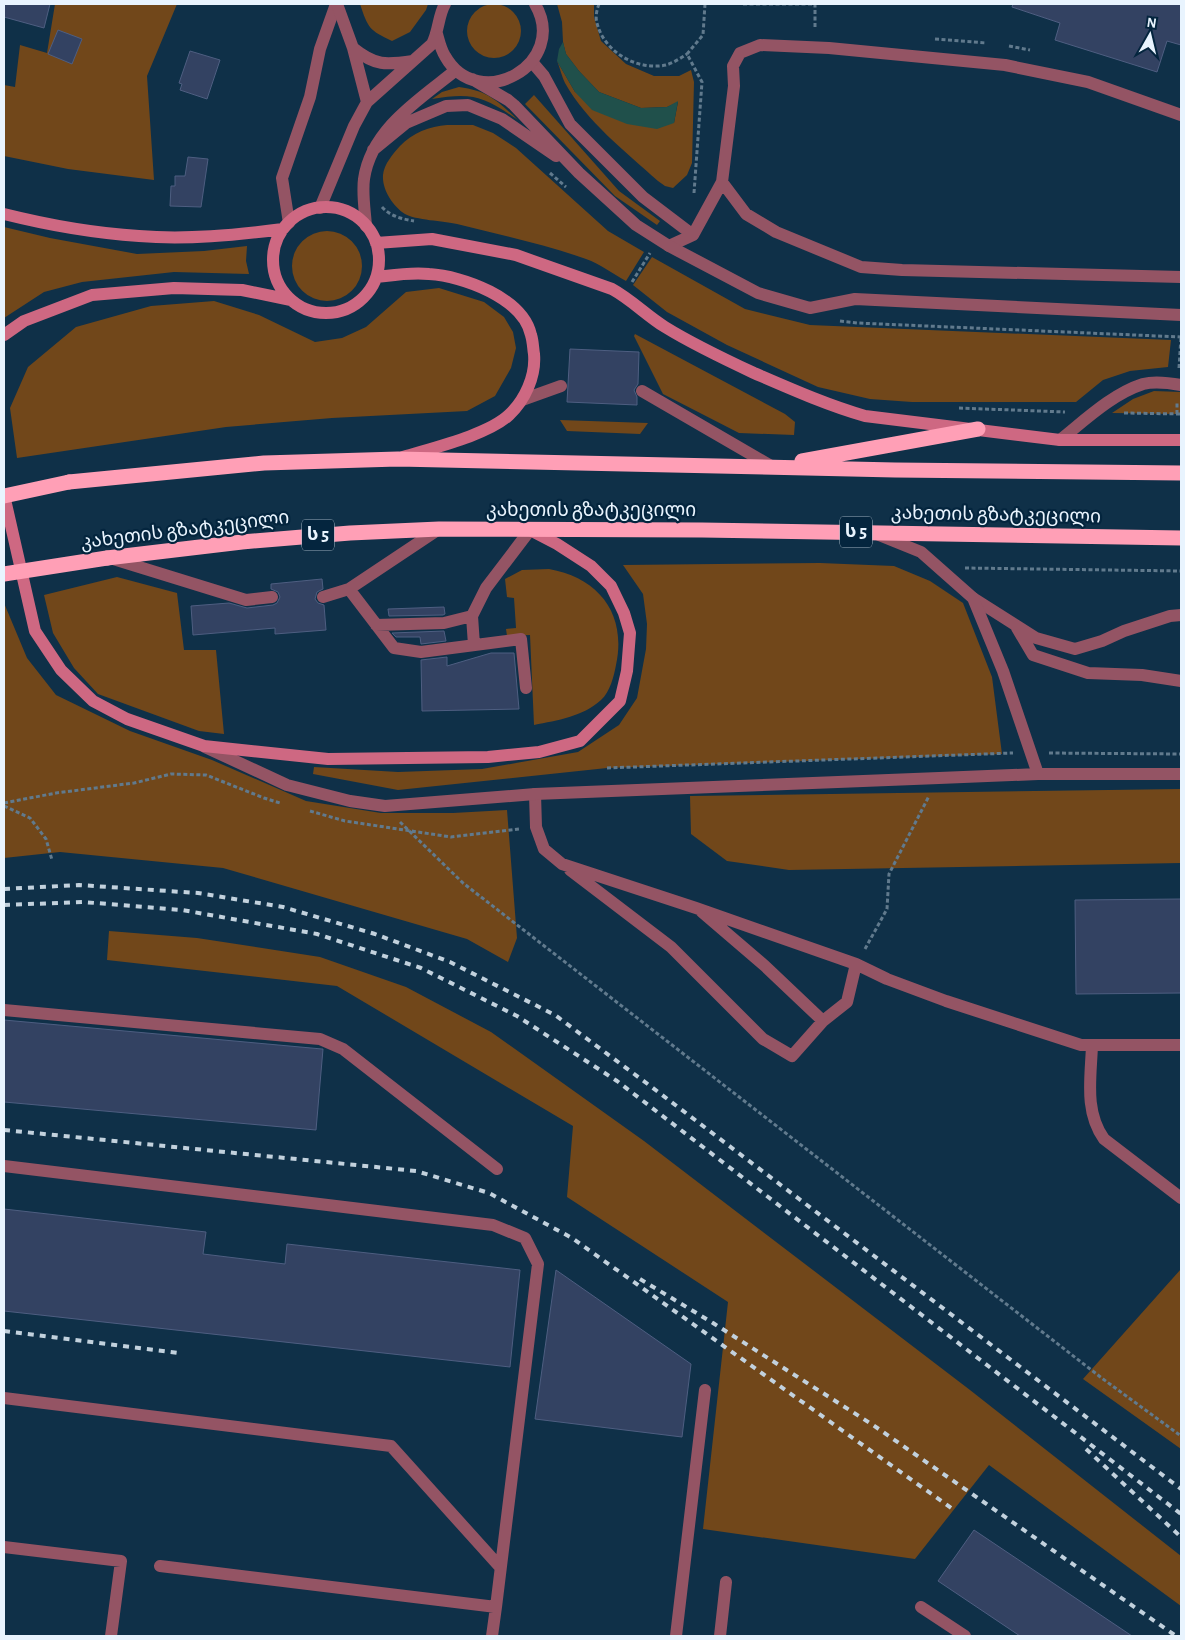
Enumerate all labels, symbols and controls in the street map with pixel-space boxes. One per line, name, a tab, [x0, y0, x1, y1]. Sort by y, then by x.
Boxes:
north arrow	[1125, 10, 1175, 60]
text: N	[1146, 16, 1157, 31]
street label: კახეთის გზატკეცილი	[486, 501, 696, 522]
street label: კახეთის გზატკეცილი	[891, 504, 1101, 528]
street label: კახეთის გზატკეცილი	[80, 508, 291, 554]
road number: ს 5	[840, 516, 872, 548]
road number: ს 5	[302, 520, 334, 550]

